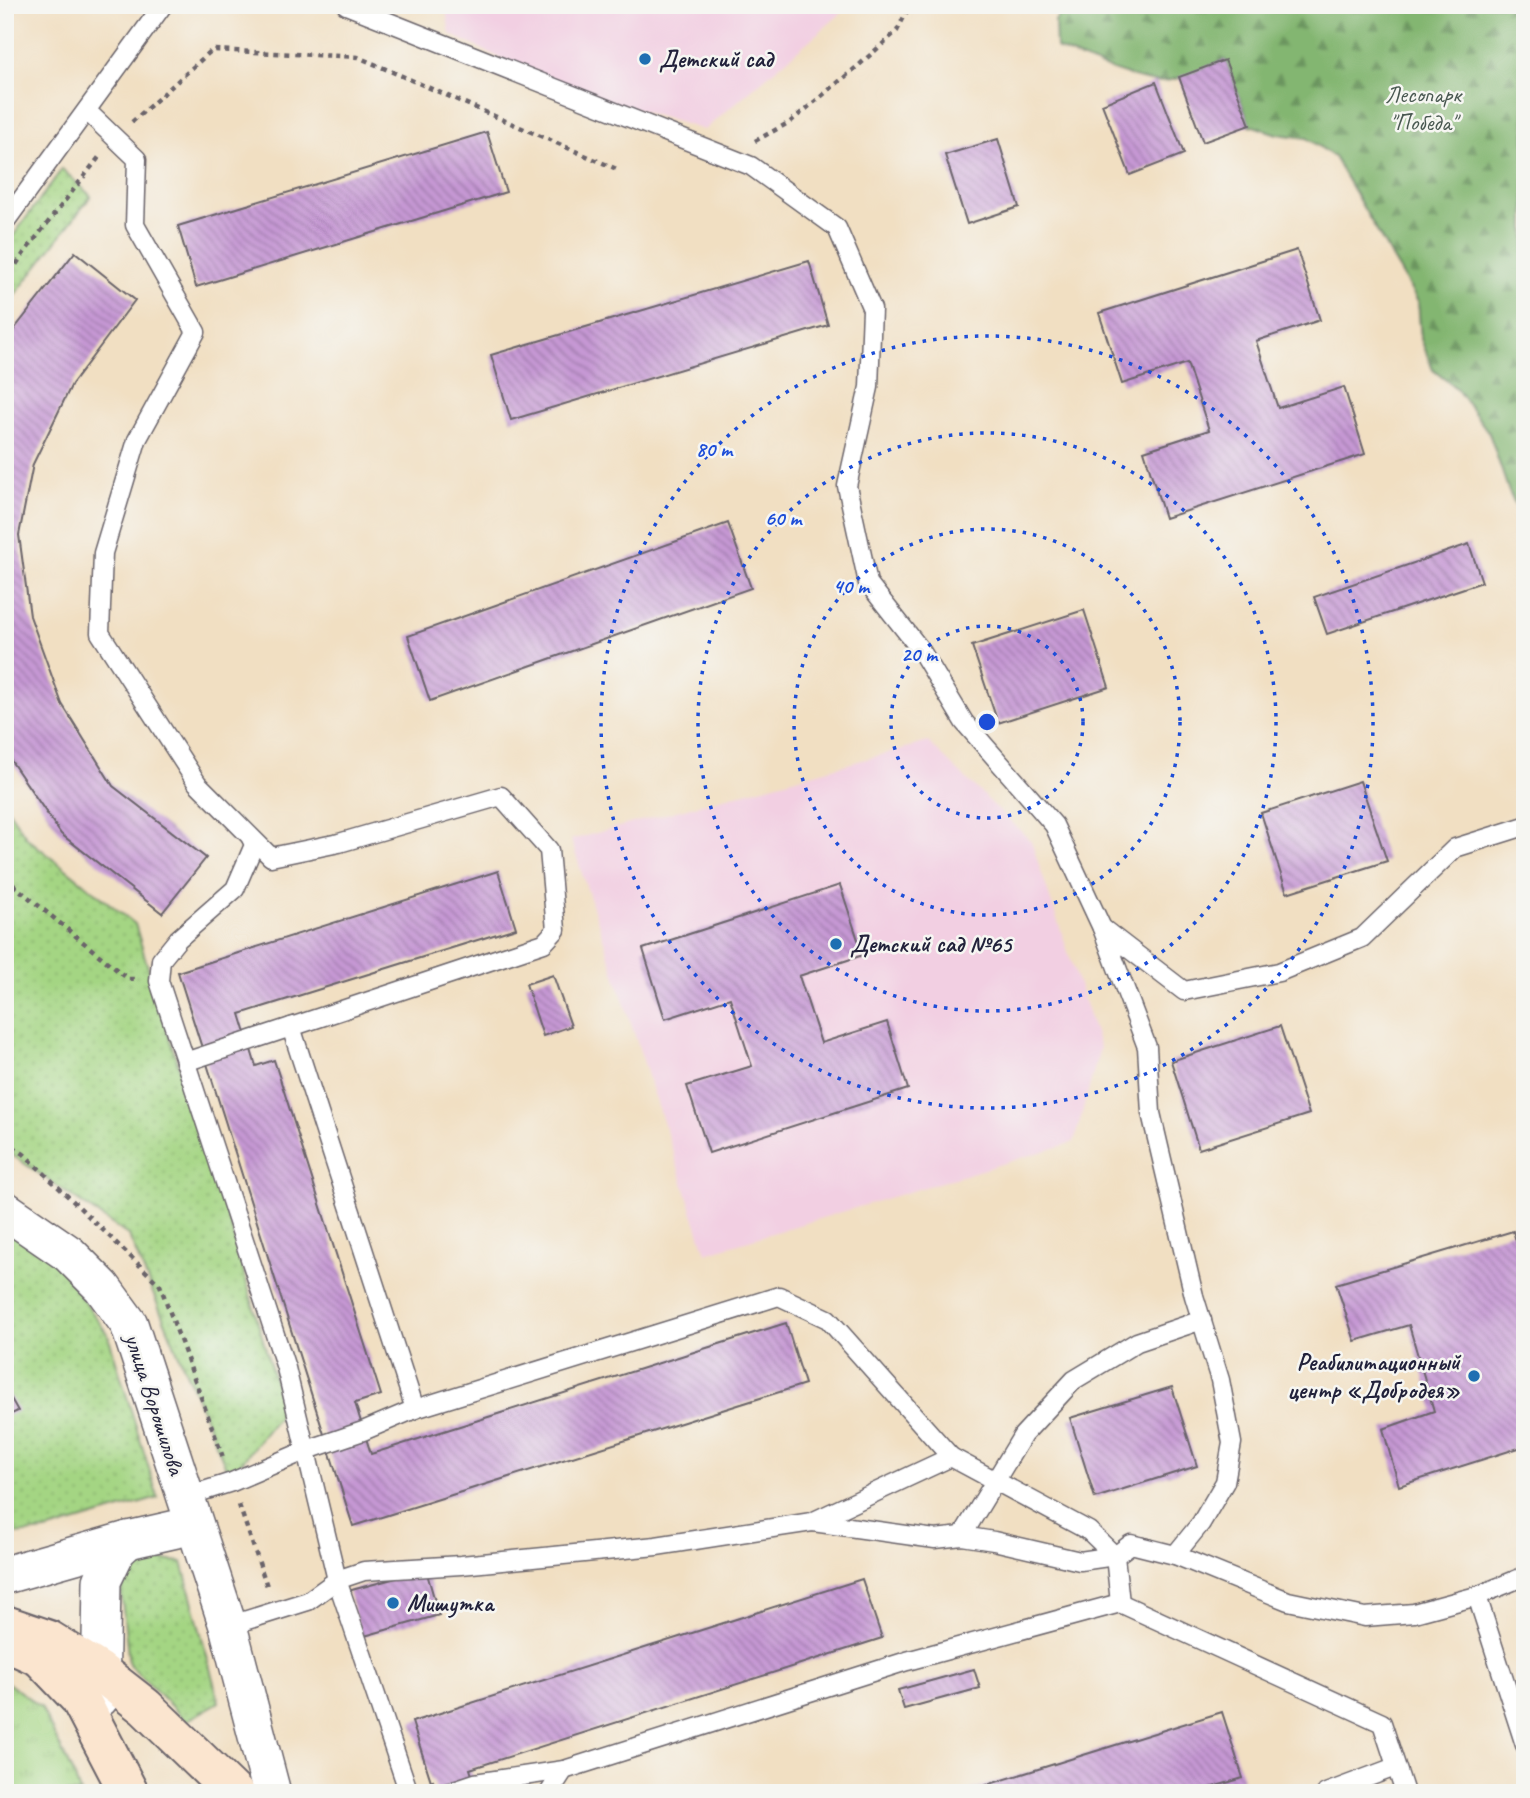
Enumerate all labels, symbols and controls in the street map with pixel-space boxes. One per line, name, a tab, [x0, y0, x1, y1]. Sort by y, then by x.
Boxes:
place label: Детский сад	[659, 44, 775, 74]
marker: Детский сад	[637, 51, 653, 67]
park label: Лесопарк "Победа"	[1385, 79, 1463, 137]
text: 80 m	[696, 436, 734, 462]
text: 60 m	[765, 505, 803, 531]
text: 40 m	[833, 573, 871, 599]
text: 20 m	[901, 641, 939, 667]
centre of rings	[975, 710, 999, 734]
place label: Детский сад №65	[850, 929, 1014, 959]
marker: Детский сад №65	[828, 936, 844, 952]
street label: улица Ворошилова	[117, 1328, 192, 1480]
place label: Реабилитационный центр «Добродея»	[1288, 1347, 1462, 1405]
marker: Реабилитационный центр «Добродея»	[1466, 1368, 1482, 1384]
place label: Мишутка	[407, 1588, 496, 1618]
marker: Мишутка	[385, 1595, 401, 1611]

